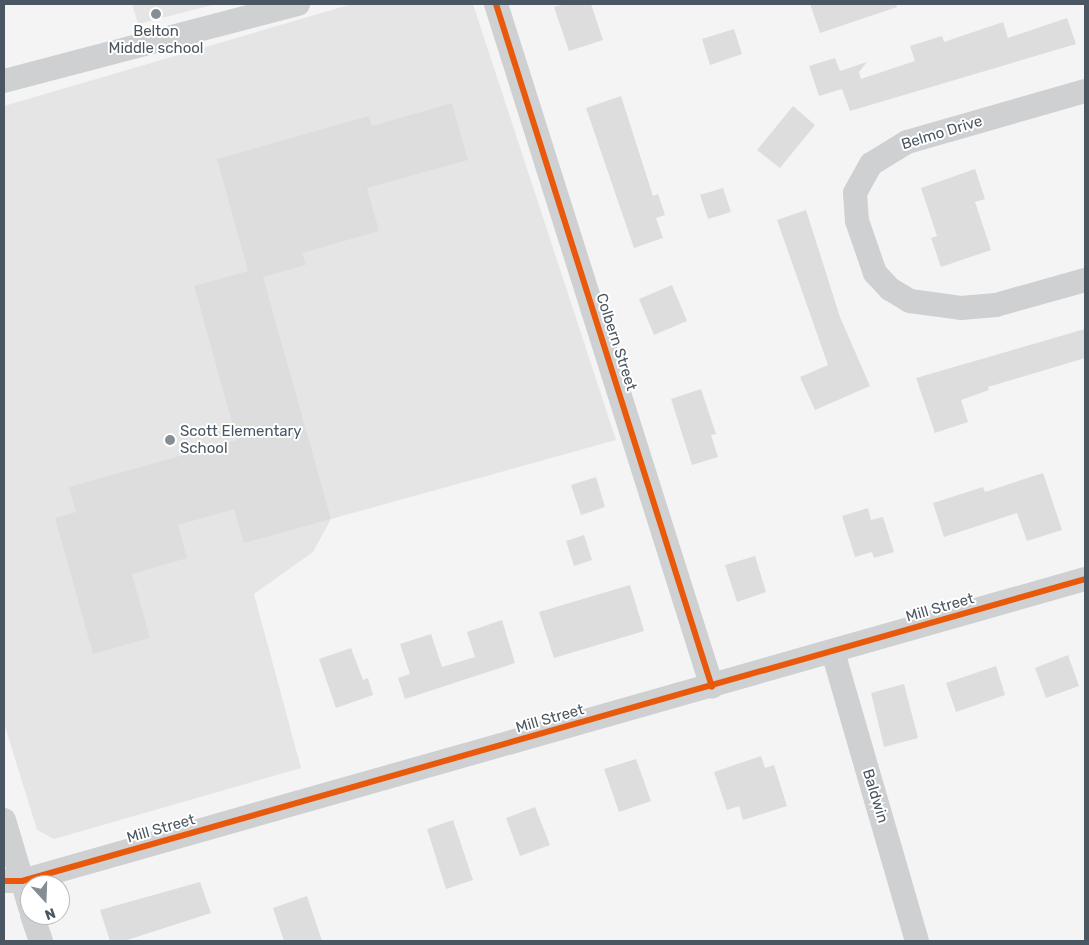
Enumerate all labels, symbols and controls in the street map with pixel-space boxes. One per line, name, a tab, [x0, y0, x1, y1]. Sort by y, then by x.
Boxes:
marker: Belton Middle school	[150, 8, 162, 20]
place label: Belton Middle school	[108, 22, 204, 57]
street label: Belmo Drive	[899, 112, 985, 154]
street label: Colbern Street	[592, 291, 640, 393]
place label: Scott Elementary School	[180, 422, 302, 457]
marker: Scott Elementary School	[164, 434, 176, 446]
street label: Mill Street	[904, 590, 976, 626]
street label: Mill Street	[514, 701, 586, 737]
street label: Baldwin	[858, 767, 892, 825]
street label: Mill Street	[125, 811, 197, 847]
north arrow	[20, 875, 70, 925]
text: N	[42, 904, 58, 923]

